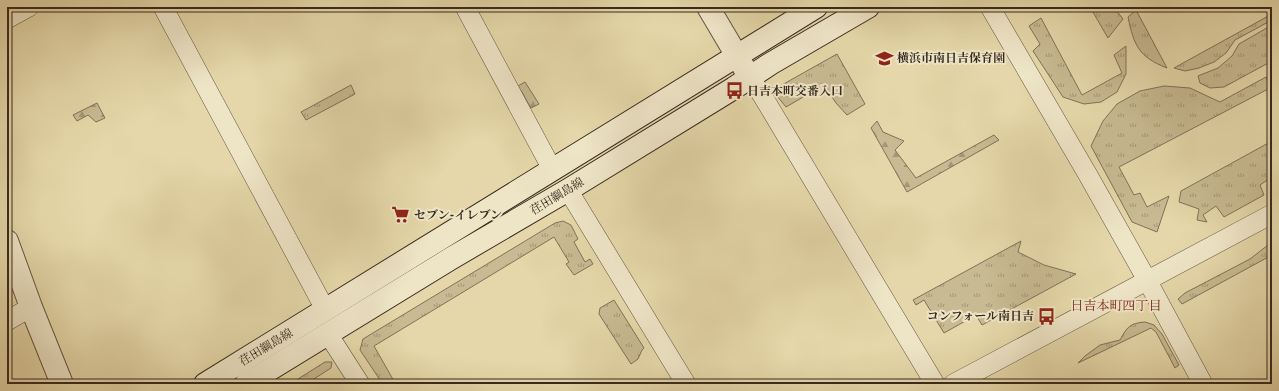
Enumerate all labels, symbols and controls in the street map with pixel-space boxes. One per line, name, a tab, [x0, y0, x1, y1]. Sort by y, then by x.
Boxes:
school or university icon: 横浜市南日吉保育園	[874, 48, 894, 68]
place label: 横浜市南日吉保育園	[897, 51, 1005, 65]
bus stop icon: 日吉本町交番入口	[724, 81, 744, 101]
place label: 日吉本町交番入口	[747, 84, 843, 98]
street label: 荏田綱島線	[528, 175, 586, 217]
supermarket icon: セブン-イレブン	[391, 205, 411, 225]
place label: セブン-イレブン	[414, 208, 502, 222]
district label: 日吉本町四丁目	[1070, 298, 1162, 314]
bus stop icon: コンフォール南日吉	[1037, 306, 1057, 326]
place label: コンフォール南日吉	[927, 309, 1034, 323]
street label: 荏田綱島線	[237, 326, 295, 368]

